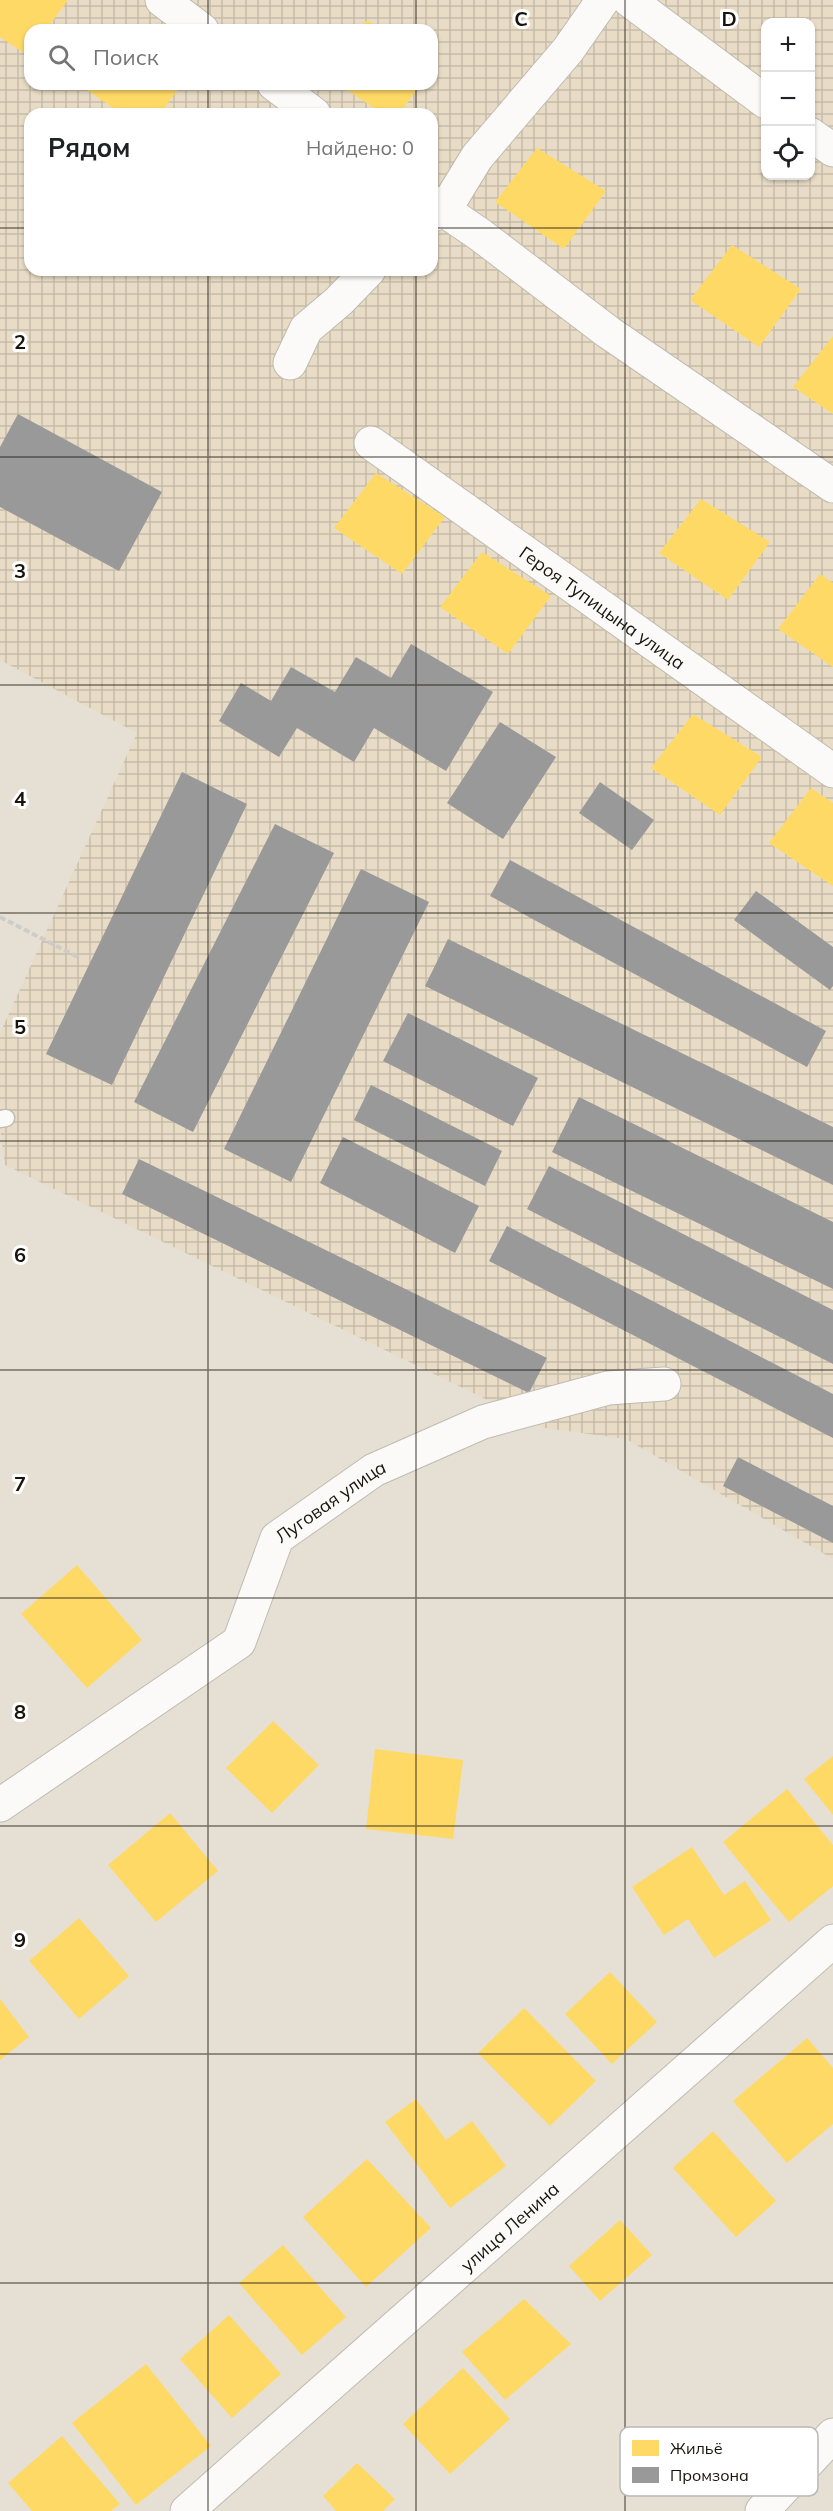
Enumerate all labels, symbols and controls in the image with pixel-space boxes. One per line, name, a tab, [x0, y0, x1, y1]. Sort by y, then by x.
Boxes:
text: C	[514, 6, 528, 31]
text: D	[721, 6, 737, 31]
map controls	[761, 18, 815, 180]
button: +	[761, 18, 815, 72]
search box	[24, 24, 438, 90]
icon: search	[45, 41, 78, 74]
text: Поиск	[93, 43, 159, 71]
button: −	[761, 72, 815, 126]
button: locate	[761, 126, 815, 180]
text: Рядом	[48, 131, 131, 164]
text: Найдено: 0	[306, 135, 414, 160]
text: 2	[14, 329, 26, 354]
street label: Героя Тупицына улица	[515, 541, 690, 674]
text: 3	[14, 558, 26, 583]
text: 4	[14, 786, 26, 811]
text: 5	[14, 1014, 26, 1039]
text: 6	[14, 1242, 26, 1267]
street label: Луговая улица	[270, 1455, 389, 1547]
text: 7	[14, 1471, 26, 1496]
text: 8	[14, 1699, 26, 1724]
text: 9	[14, 1927, 26, 1952]
street label: улица Ленина	[455, 2177, 564, 2276]
legend	[620, 2427, 818, 2496]
text: Жильё	[670, 2438, 723, 2458]
text: Промзона	[670, 2465, 749, 2485]

